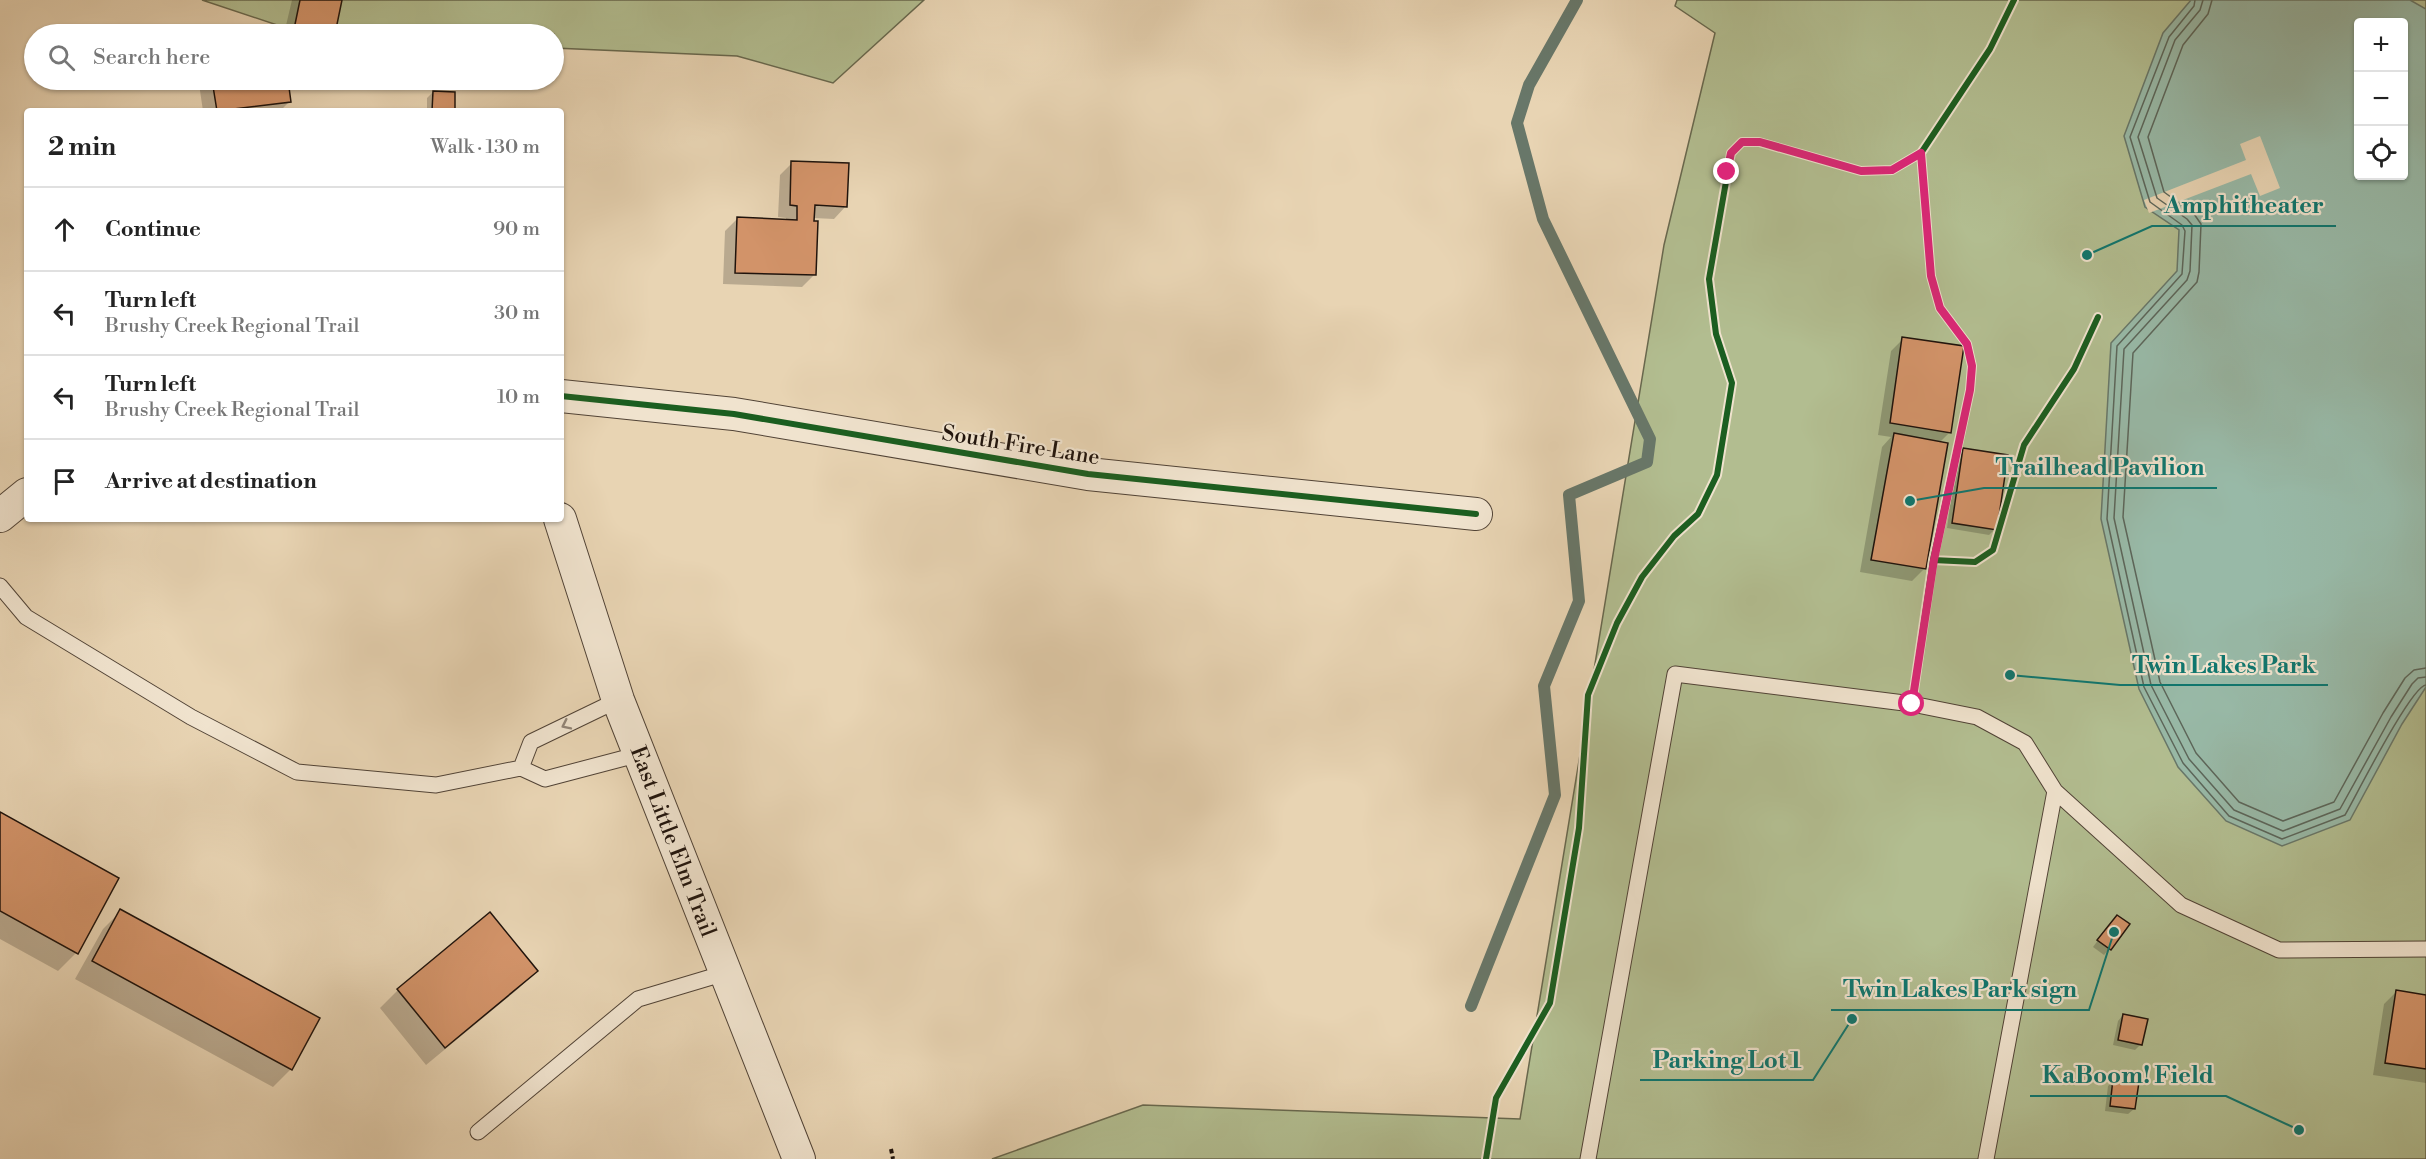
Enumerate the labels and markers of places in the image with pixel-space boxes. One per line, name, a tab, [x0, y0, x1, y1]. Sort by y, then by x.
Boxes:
callout: Amphitheater	[2152, 184, 2336, 226]
callout: Trailhead Pavilion	[1984, 446, 2217, 488]
callout: Twin Lakes Park	[2120, 643, 2328, 685]
callout: Twin Lakes Park sign	[1831, 968, 2089, 1010]
callout: Parking Lot 1	[1640, 1038, 1813, 1080]
callout: KaBoom! Field	[2030, 1054, 2226, 1096]

